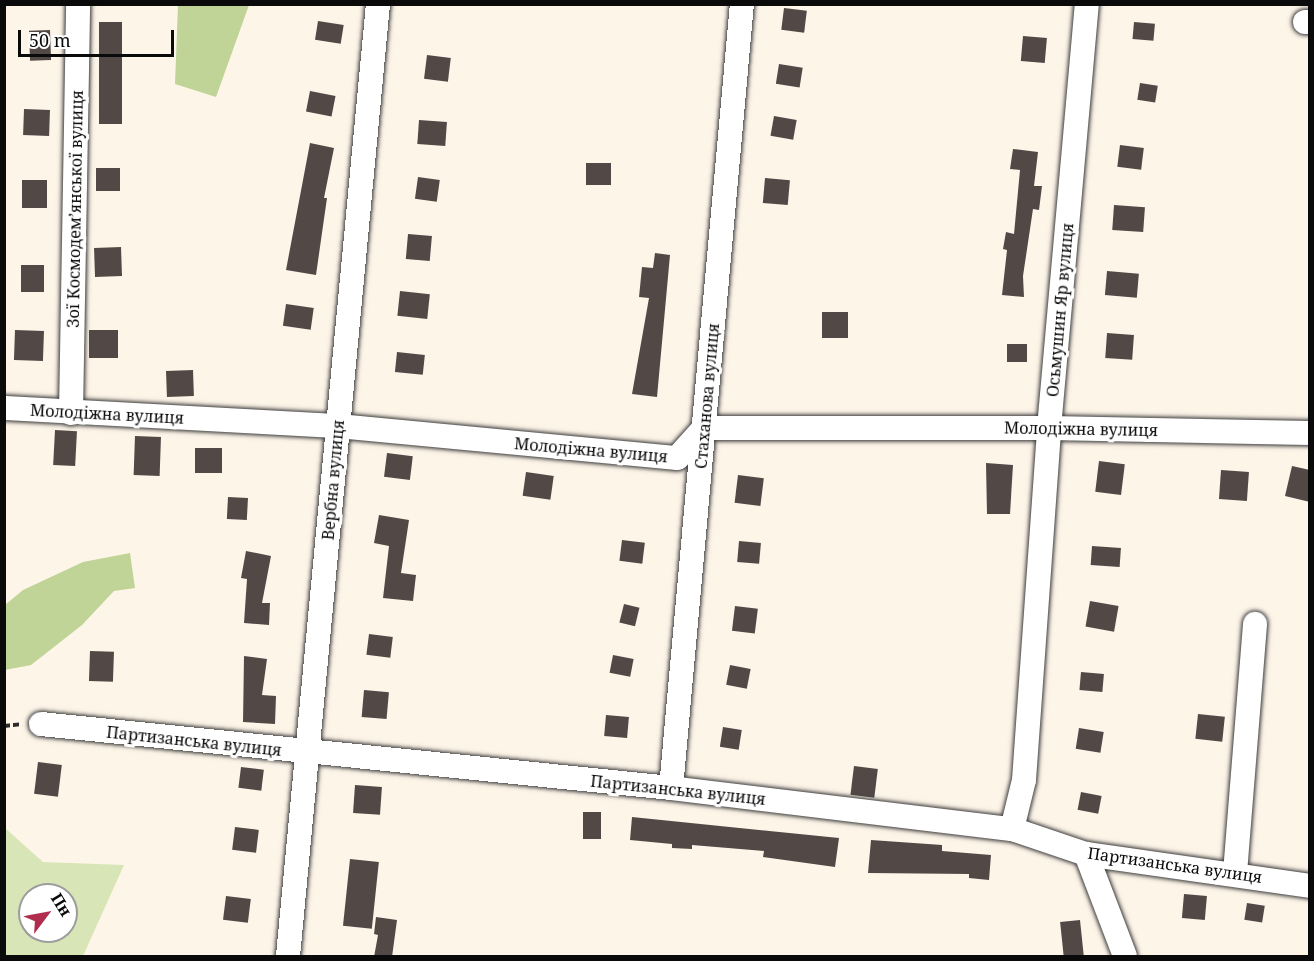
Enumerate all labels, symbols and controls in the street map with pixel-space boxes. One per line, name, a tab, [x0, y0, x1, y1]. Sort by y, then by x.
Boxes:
scale bar	[21, 18, 177, 56]
text: 50 m	[29, 28, 71, 52]
street label: Зої Космодем’янської вулиця	[63, 90, 87, 328]
street label: Осьмушин Яр вулиця	[1043, 222, 1077, 398]
street label: Стаханова вулиця	[691, 322, 723, 470]
street label: Молодіжна вулиця	[30, 400, 184, 428]
street label: Молодіжна вулиця	[1004, 418, 1158, 440]
street label: Вербна вулиця	[318, 419, 348, 541]
street label: Молодіжна вулиця	[513, 434, 669, 466]
street label: Партизанська вулиця	[105, 722, 283, 760]
street label: Партизанська вулиця	[589, 771, 767, 809]
street label: Партизанська вулиця	[1086, 843, 1264, 887]
north arrow	[18, 883, 78, 943]
text: Пн	[46, 889, 77, 920]

